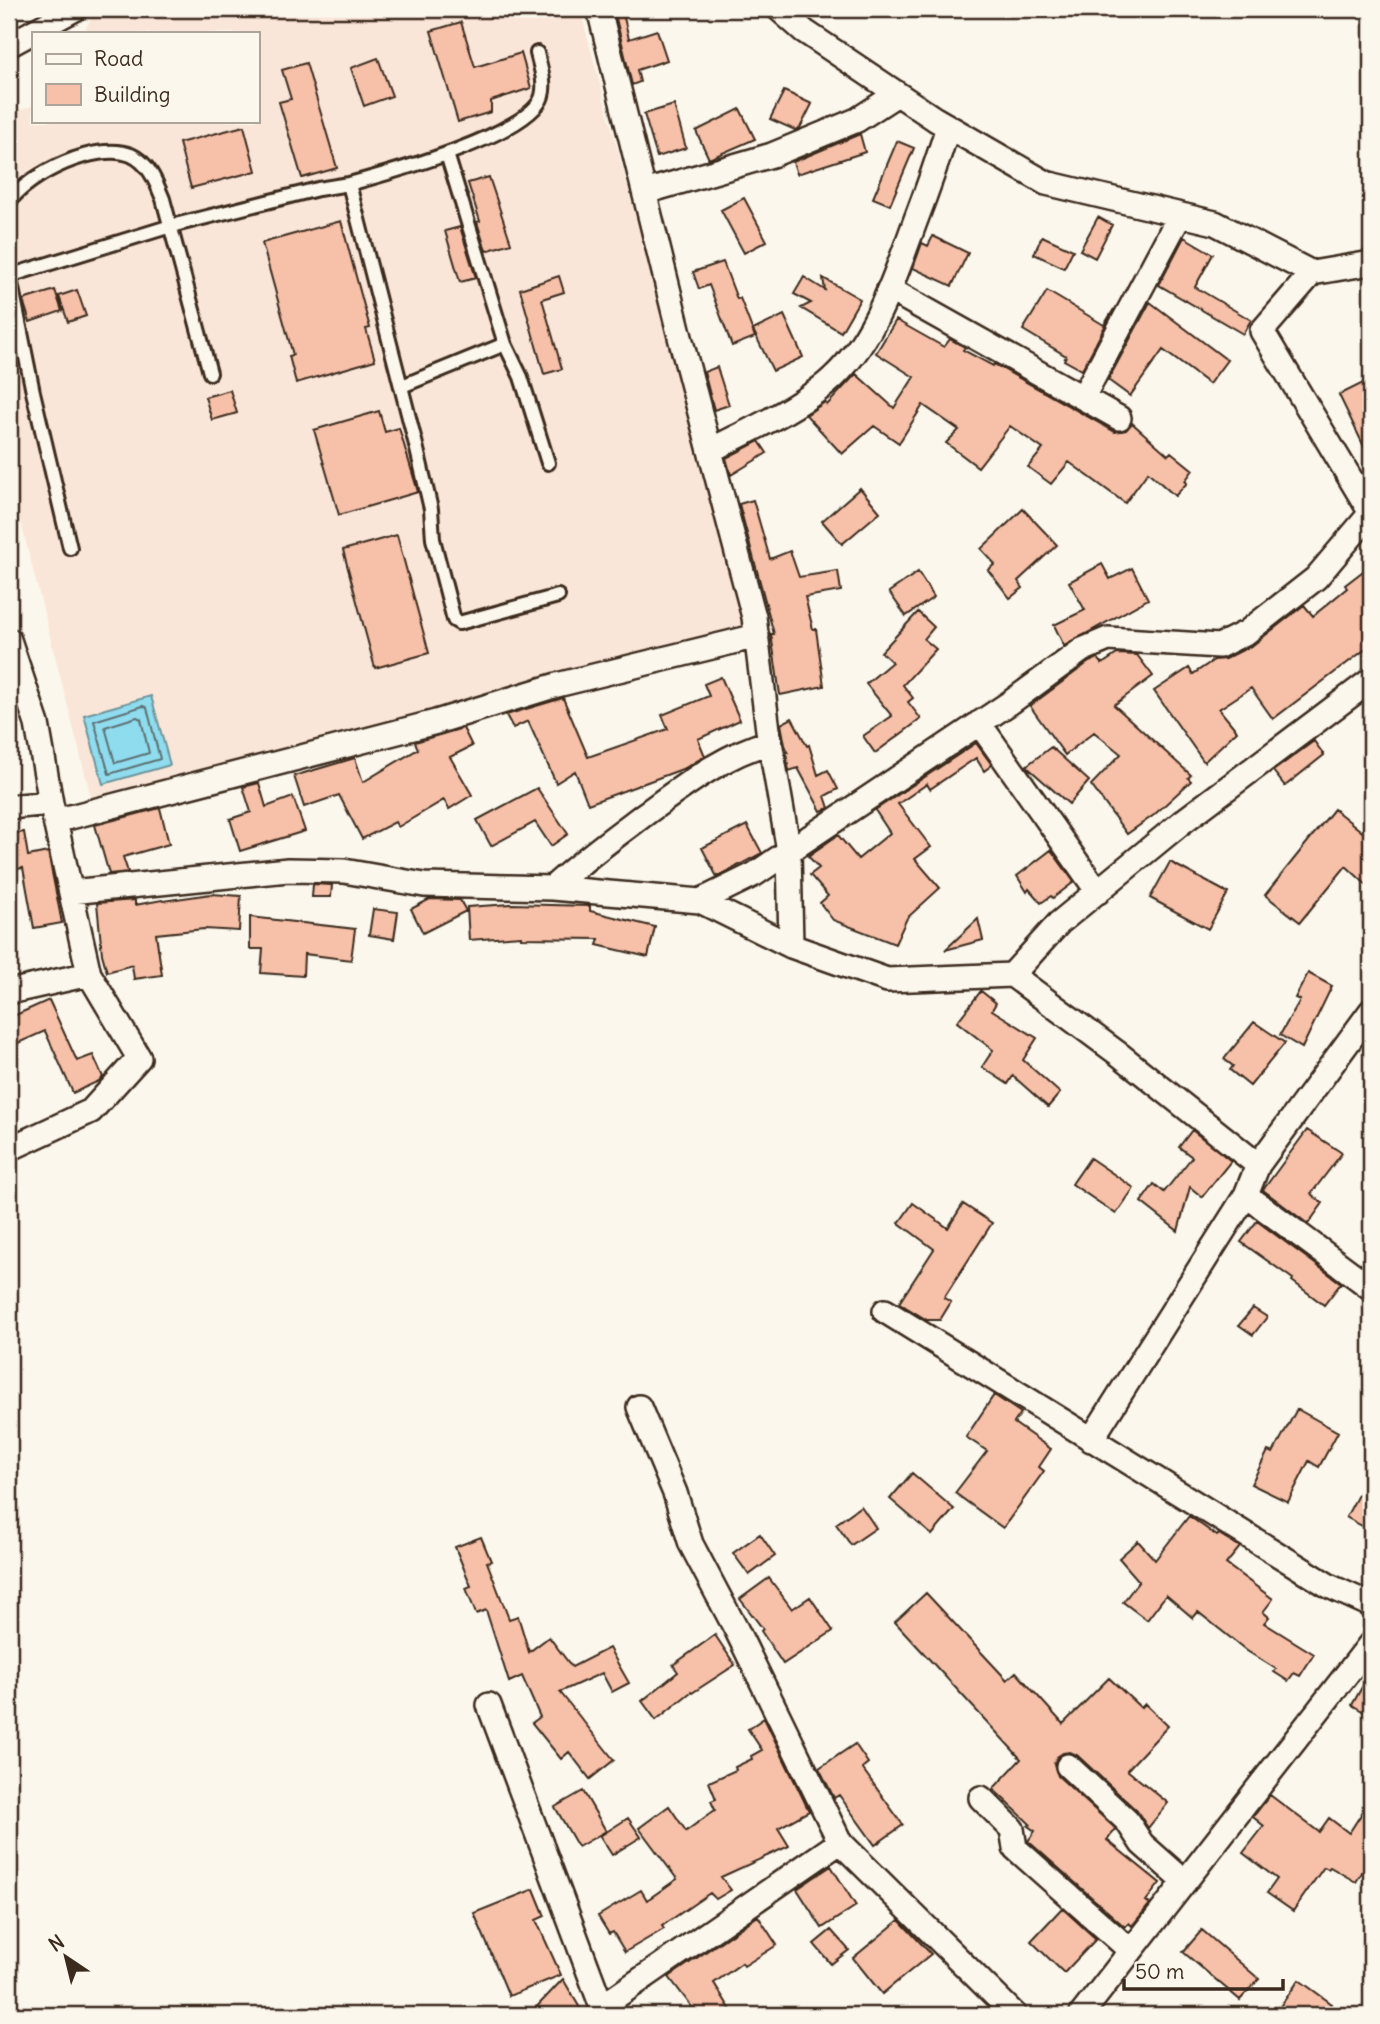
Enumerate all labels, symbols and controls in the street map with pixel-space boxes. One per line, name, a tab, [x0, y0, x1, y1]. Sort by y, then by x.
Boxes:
legend	[32, 32, 259, 122]
text: Road	[94, 45, 143, 72]
text: Building	[94, 81, 170, 108]
north arrow	[32, 1923, 102, 1993]
text: N	[44, 1929, 69, 1957]
scale bar	[1124, 1947, 1284, 1991]
text: 50 m	[1135, 1958, 1184, 1985]

